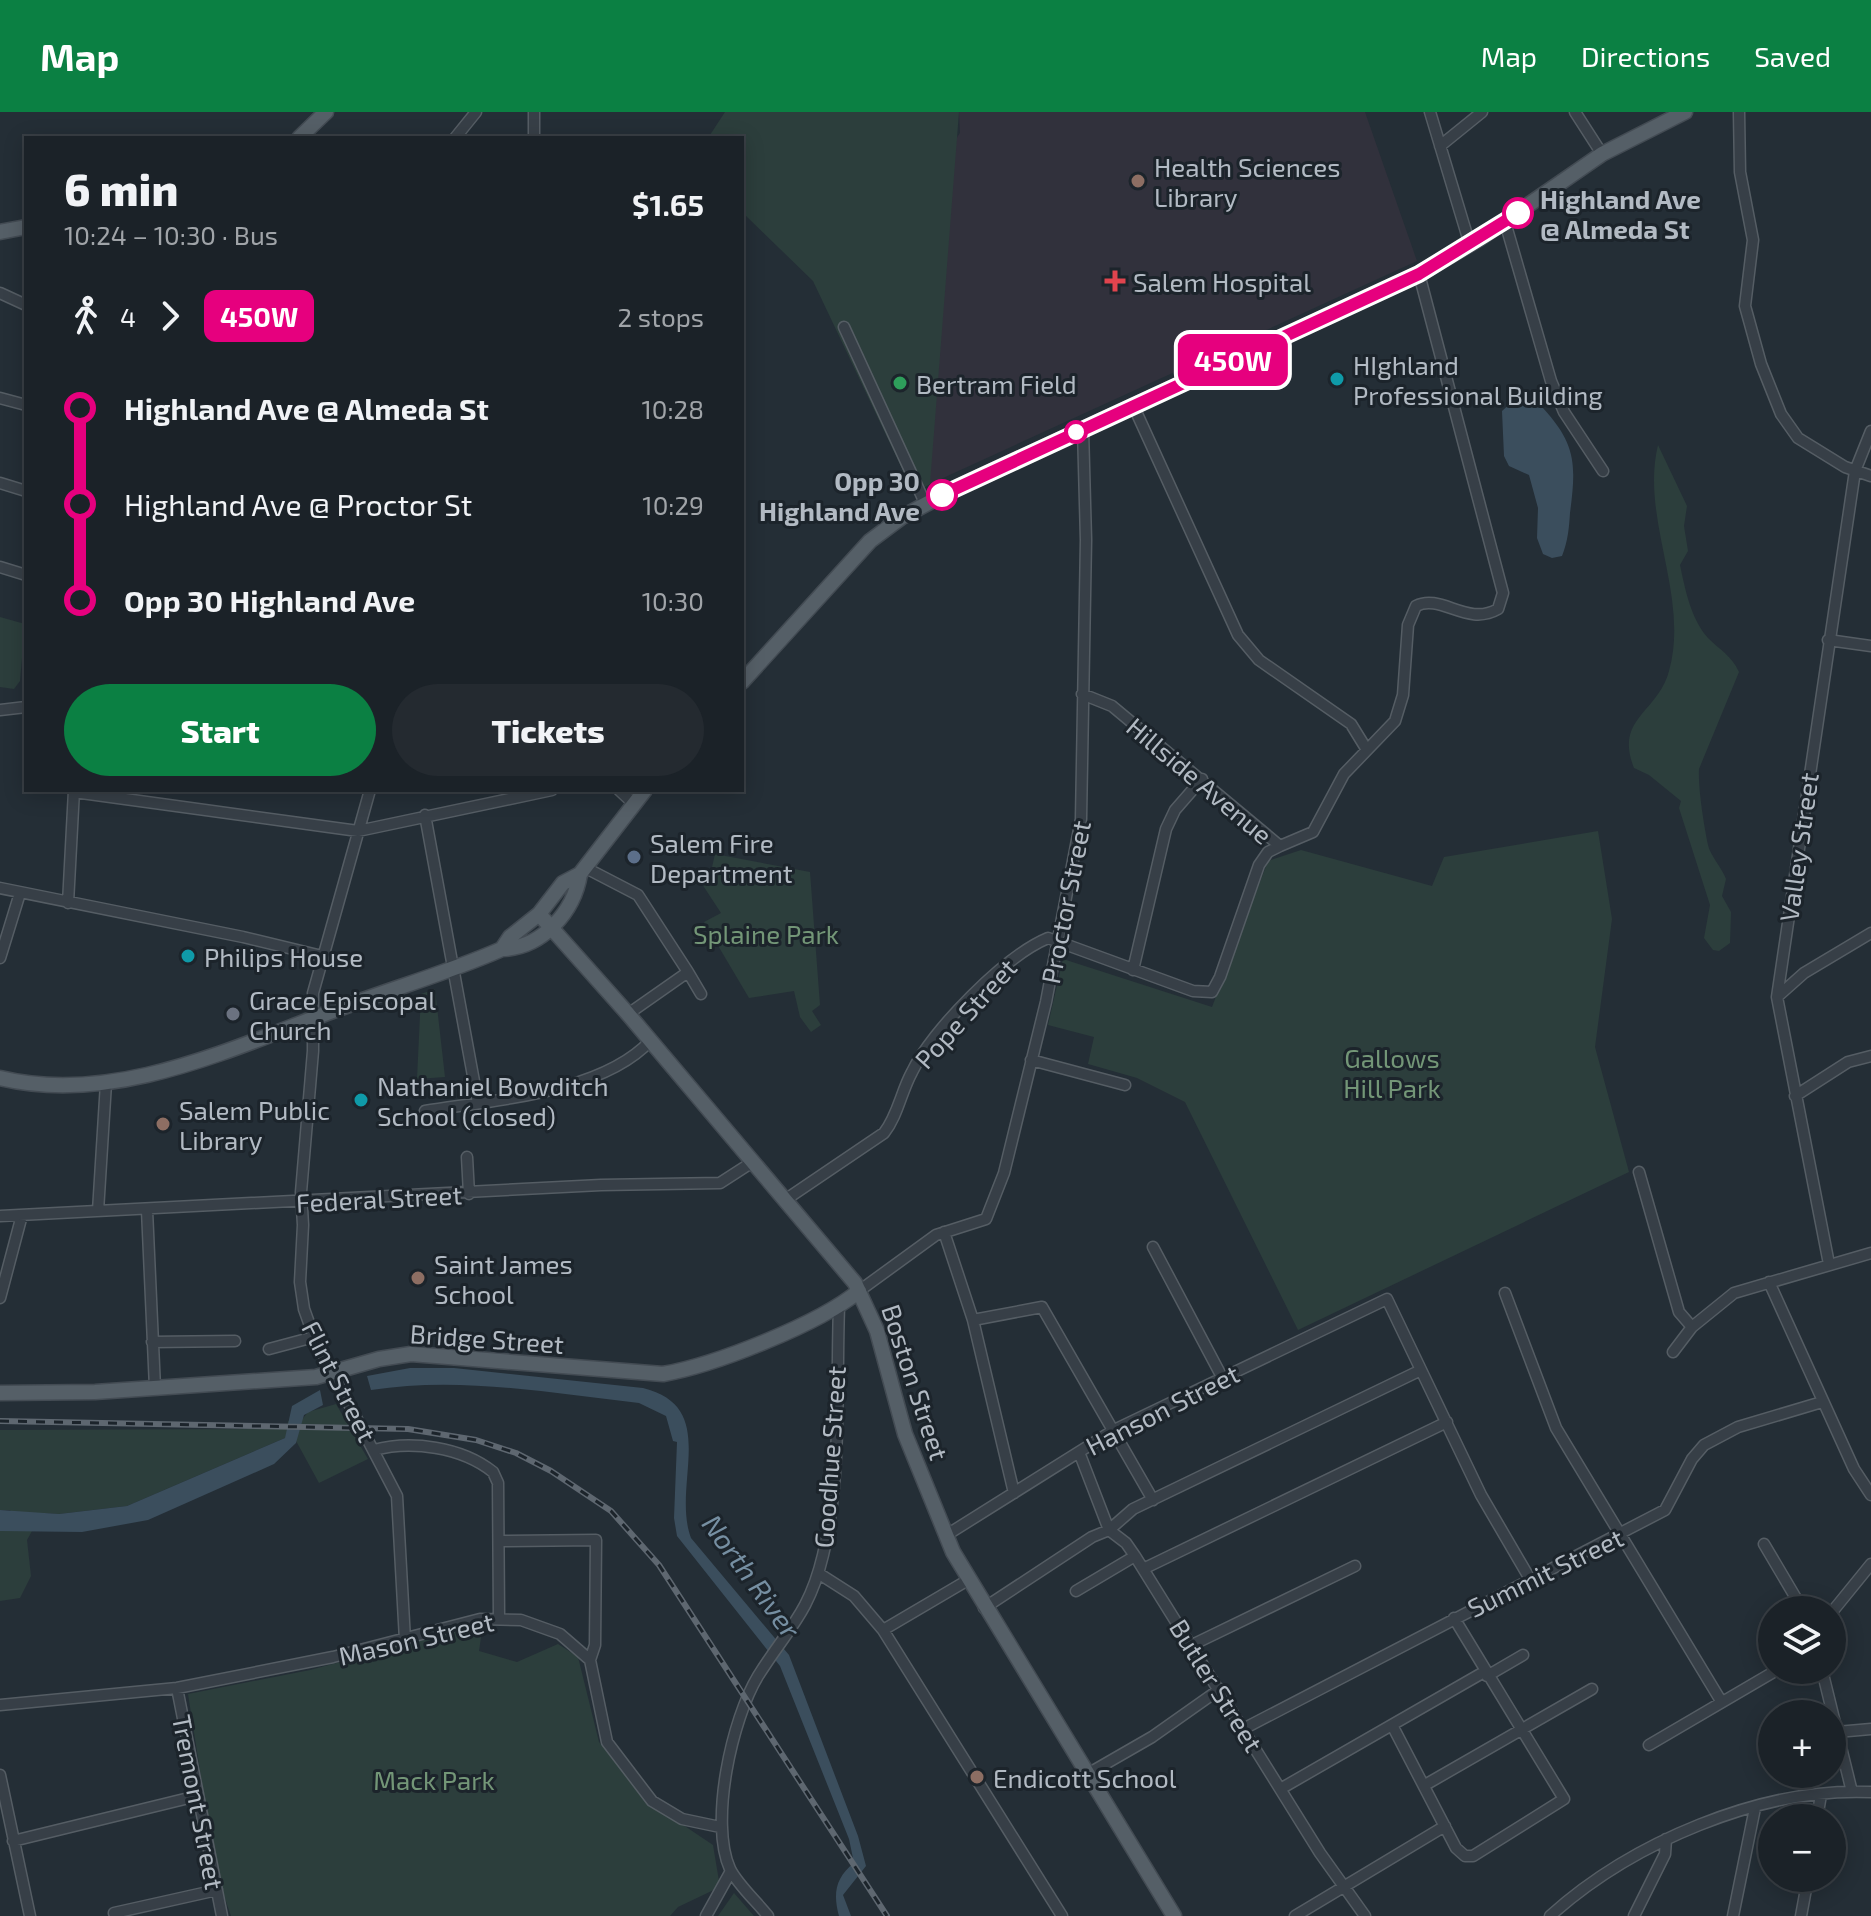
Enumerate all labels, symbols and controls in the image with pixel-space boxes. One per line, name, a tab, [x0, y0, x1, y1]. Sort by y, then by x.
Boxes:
text: Map	[40, 33, 119, 79]
text: Map	[1481, 39, 1537, 73]
text: Directions	[1581, 39, 1710, 73]
text: Saved	[1754, 39, 1831, 73]
place label: Health Sciences Library	[1154, 151, 1340, 212]
text: 6 min	[64, 162, 178, 215]
marker: Health Sciences Library	[1129, 172, 1147, 190]
place label: Highland Ave @ Almeda St	[1540, 183, 1701, 244]
text: $1.65	[632, 186, 704, 222]
marker: Highland Ave @ Almeda St	[1503, 198, 1533, 228]
text: 10:24 – 10:30 · Bus	[64, 219, 278, 250]
place label: Salem Hospital	[1133, 266, 1311, 297]
marker: Salem Hospital	[1104, 270, 1126, 292]
icon: walk	[64, 294, 108, 338]
icon: forward	[148, 294, 192, 338]
text: 450W	[220, 299, 298, 333]
text: 4	[120, 301, 136, 332]
text: 2 stops	[617, 301, 704, 332]
line badge: 450W	[1177, 334, 1289, 386]
text: 450W	[1194, 343, 1272, 377]
place label: HIghland Professional Building	[1353, 349, 1603, 410]
place label: Bertram Field	[916, 368, 1077, 399]
marker: HIghland Professional Building	[1328, 370, 1346, 388]
marker: Bertram Field	[891, 374, 909, 392]
text: Highland Ave @ Almeda St	[124, 390, 489, 426]
text: 10:28	[641, 393, 704, 424]
unlabelled marker	[1065, 421, 1087, 443]
place label: Opp 30 Highland Ave	[759, 465, 920, 526]
marker: Opp 30 Highland Ave	[927, 480, 957, 510]
text: Highland Ave @ Proctor St	[124, 486, 472, 522]
text: 10:29	[642, 489, 704, 520]
text: Opp 30 Highland Ave	[124, 582, 415, 618]
text: 10:30	[642, 585, 704, 616]
button: Start	[64, 684, 376, 776]
button: Tickets	[392, 684, 704, 776]
street label: Hillside Avenue	[1121, 710, 1279, 850]
street label: Valley Street	[1772, 771, 1824, 923]
street label: Proctor Street	[1034, 818, 1096, 986]
place label: Salem Fire Department	[650, 827, 793, 888]
marker: Salem Fire Department	[625, 848, 643, 866]
park label: Splaine Park	[693, 918, 839, 949]
place label: Philips House	[204, 941, 363, 972]
marker: Philips House	[179, 947, 197, 965]
street label: Pope Street	[908, 952, 1022, 1074]
place label: Grace Episcopal Church	[249, 984, 436, 1045]
marker: Grace Episcopal Church	[224, 1005, 242, 1023]
park label: Gallows Hill Park	[1343, 1042, 1441, 1103]
place label: Nathaniel Bowditch School (closed)	[377, 1070, 609, 1131]
marker: Nathaniel Bowditch School (closed)	[352, 1091, 370, 1109]
place label: Salem Public Library	[179, 1094, 330, 1155]
marker: Salem Public Library	[154, 1115, 172, 1133]
street label: Federal Street	[295, 1178, 463, 1218]
place label: Saint James School	[434, 1248, 573, 1309]
marker: Saint James School	[409, 1269, 427, 1287]
street label: Boston Street	[876, 1300, 956, 1464]
street label: Flint Street	[296, 1315, 384, 1447]
street label: Bridge Street	[409, 1317, 565, 1359]
street label: Hanson Street	[1080, 1357, 1244, 1461]
street label: Goodhue Street	[807, 1365, 851, 1549]
water label: North River	[696, 1507, 809, 1645]
street label: Summit Street	[1462, 1521, 1628, 1623]
map controls	[1758, 1596, 1846, 1892]
button: layers	[1758, 1596, 1846, 1684]
street label: Mason Street	[335, 1605, 497, 1671]
street label: Butler Street	[1164, 1613, 1270, 1757]
button: +	[1758, 1700, 1846, 1788]
street label: Tremont Street	[167, 1712, 231, 1892]
place label: Endicott School	[993, 1762, 1177, 1793]
park label: Mack Park	[373, 1764, 495, 1795]
marker: Endicott School	[968, 1768, 986, 1786]
button: −	[1758, 1804, 1846, 1892]

